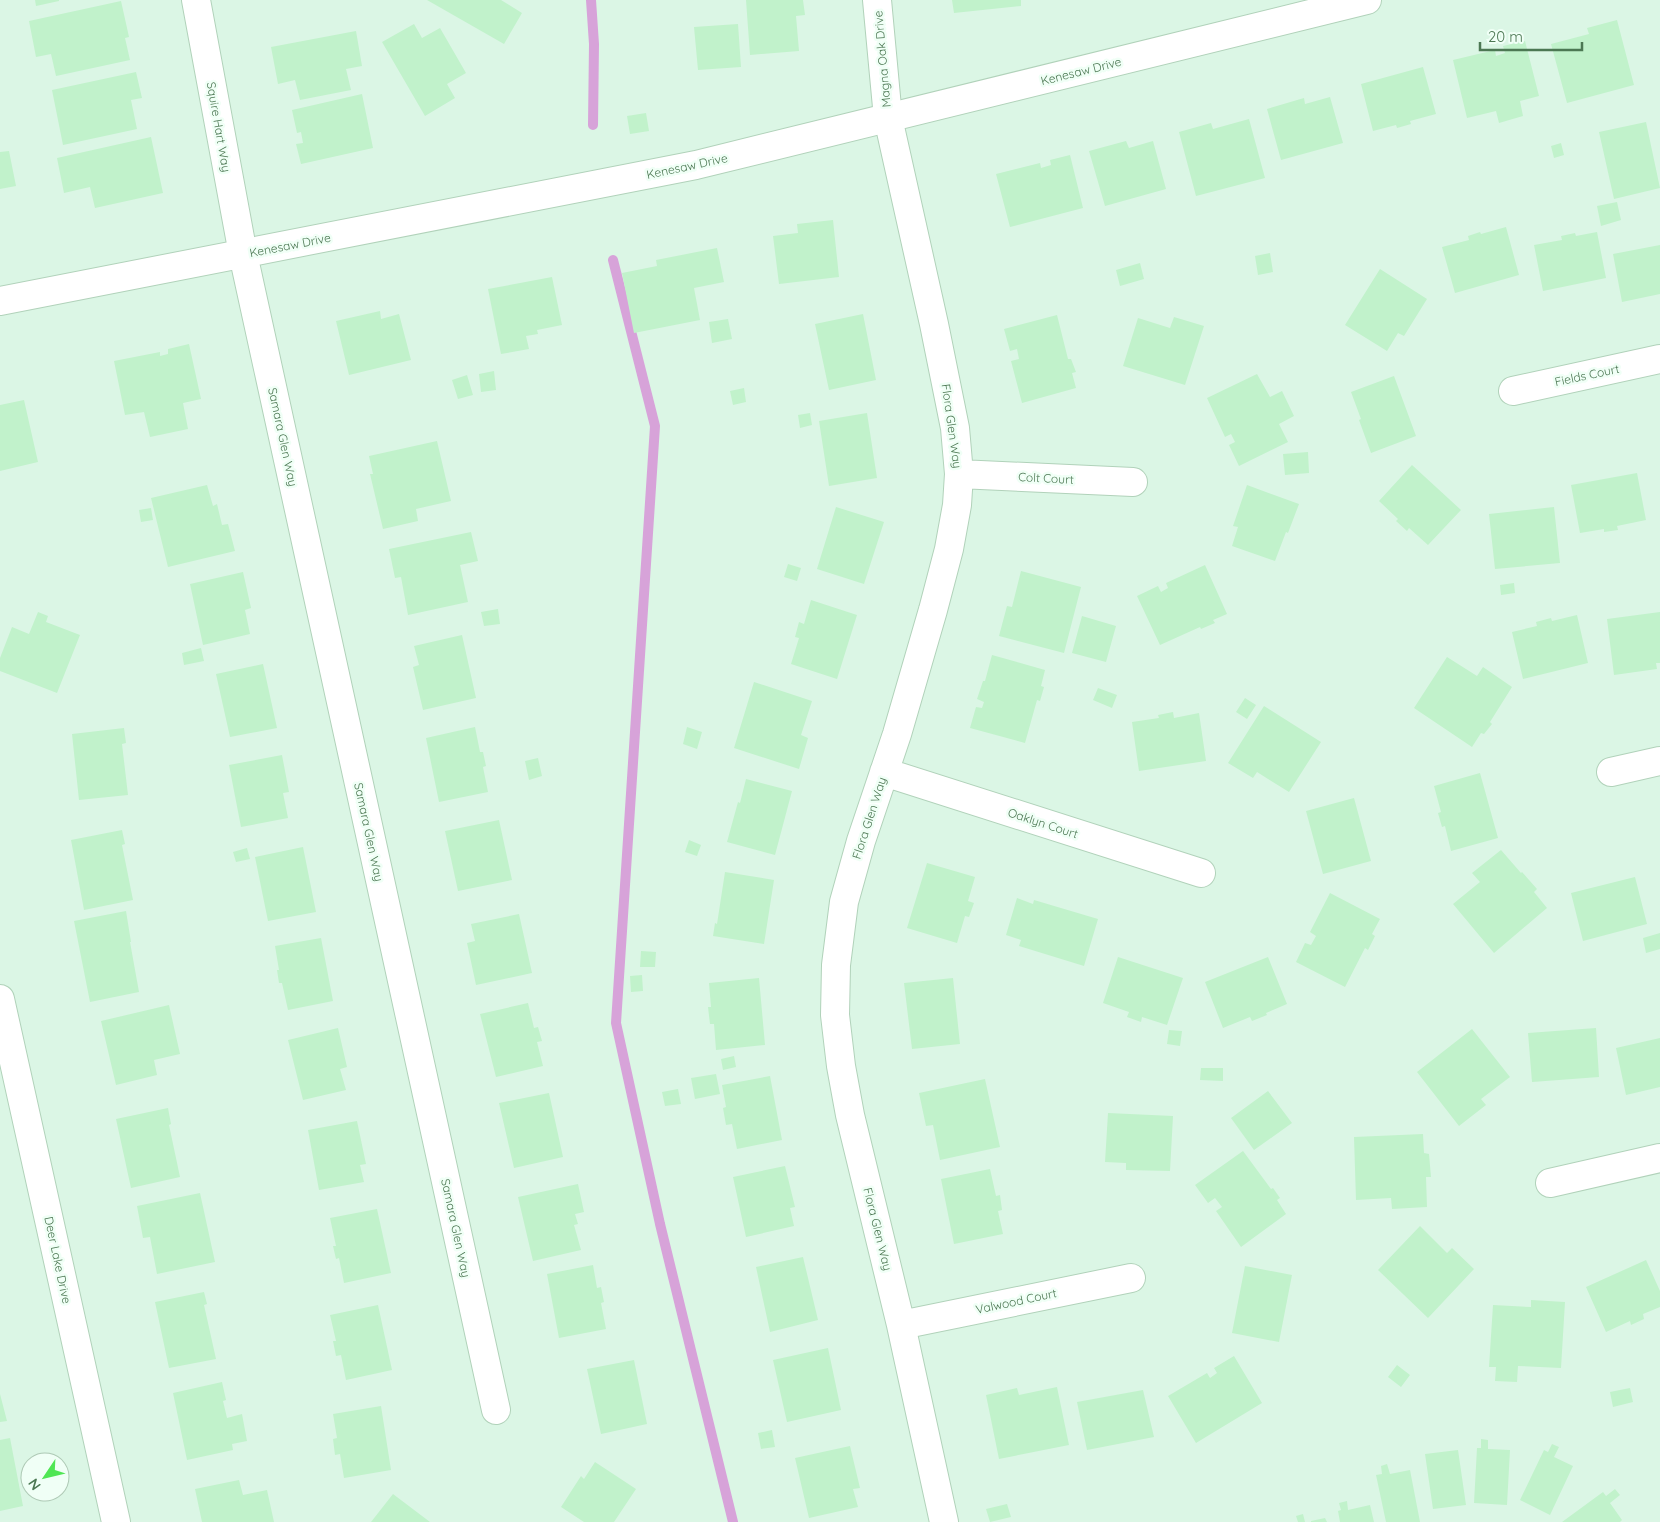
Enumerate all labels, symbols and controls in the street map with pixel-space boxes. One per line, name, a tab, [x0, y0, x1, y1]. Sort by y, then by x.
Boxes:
street label: Magna Oak Drive	[870, 10, 894, 108]
scale bar	[1480, 20, 1582, 52]
text: 20 m	[1488, 27, 1523, 46]
street label: Kenesaw Drive	[1039, 54, 1123, 88]
street label: Squire Hart Way	[204, 81, 234, 173]
street label: Kenesaw Drive	[645, 150, 729, 182]
street label: Kenesaw Drive	[248, 230, 332, 260]
street label: Fields Court	[1553, 361, 1621, 389]
street label: Flora Glen Way	[939, 383, 965, 469]
street label: Samara Glen Way	[265, 386, 301, 488]
street label: Colt Court	[1018, 469, 1074, 487]
street label: Flora Glen Way	[849, 775, 889, 861]
street label: Samara Glen Way	[351, 781, 387, 883]
street label: Oaklyn Court	[1006, 805, 1080, 841]
street label: Samara Glen Way	[438, 1177, 474, 1279]
street label: Flora Glen Way	[860, 1186, 896, 1272]
street label: Deer Lake Drive	[41, 1215, 75, 1305]
street label: Valwood Court	[974, 1285, 1058, 1317]
north arrow	[20, 1452, 70, 1502]
text: N	[24, 1475, 45, 1494]

